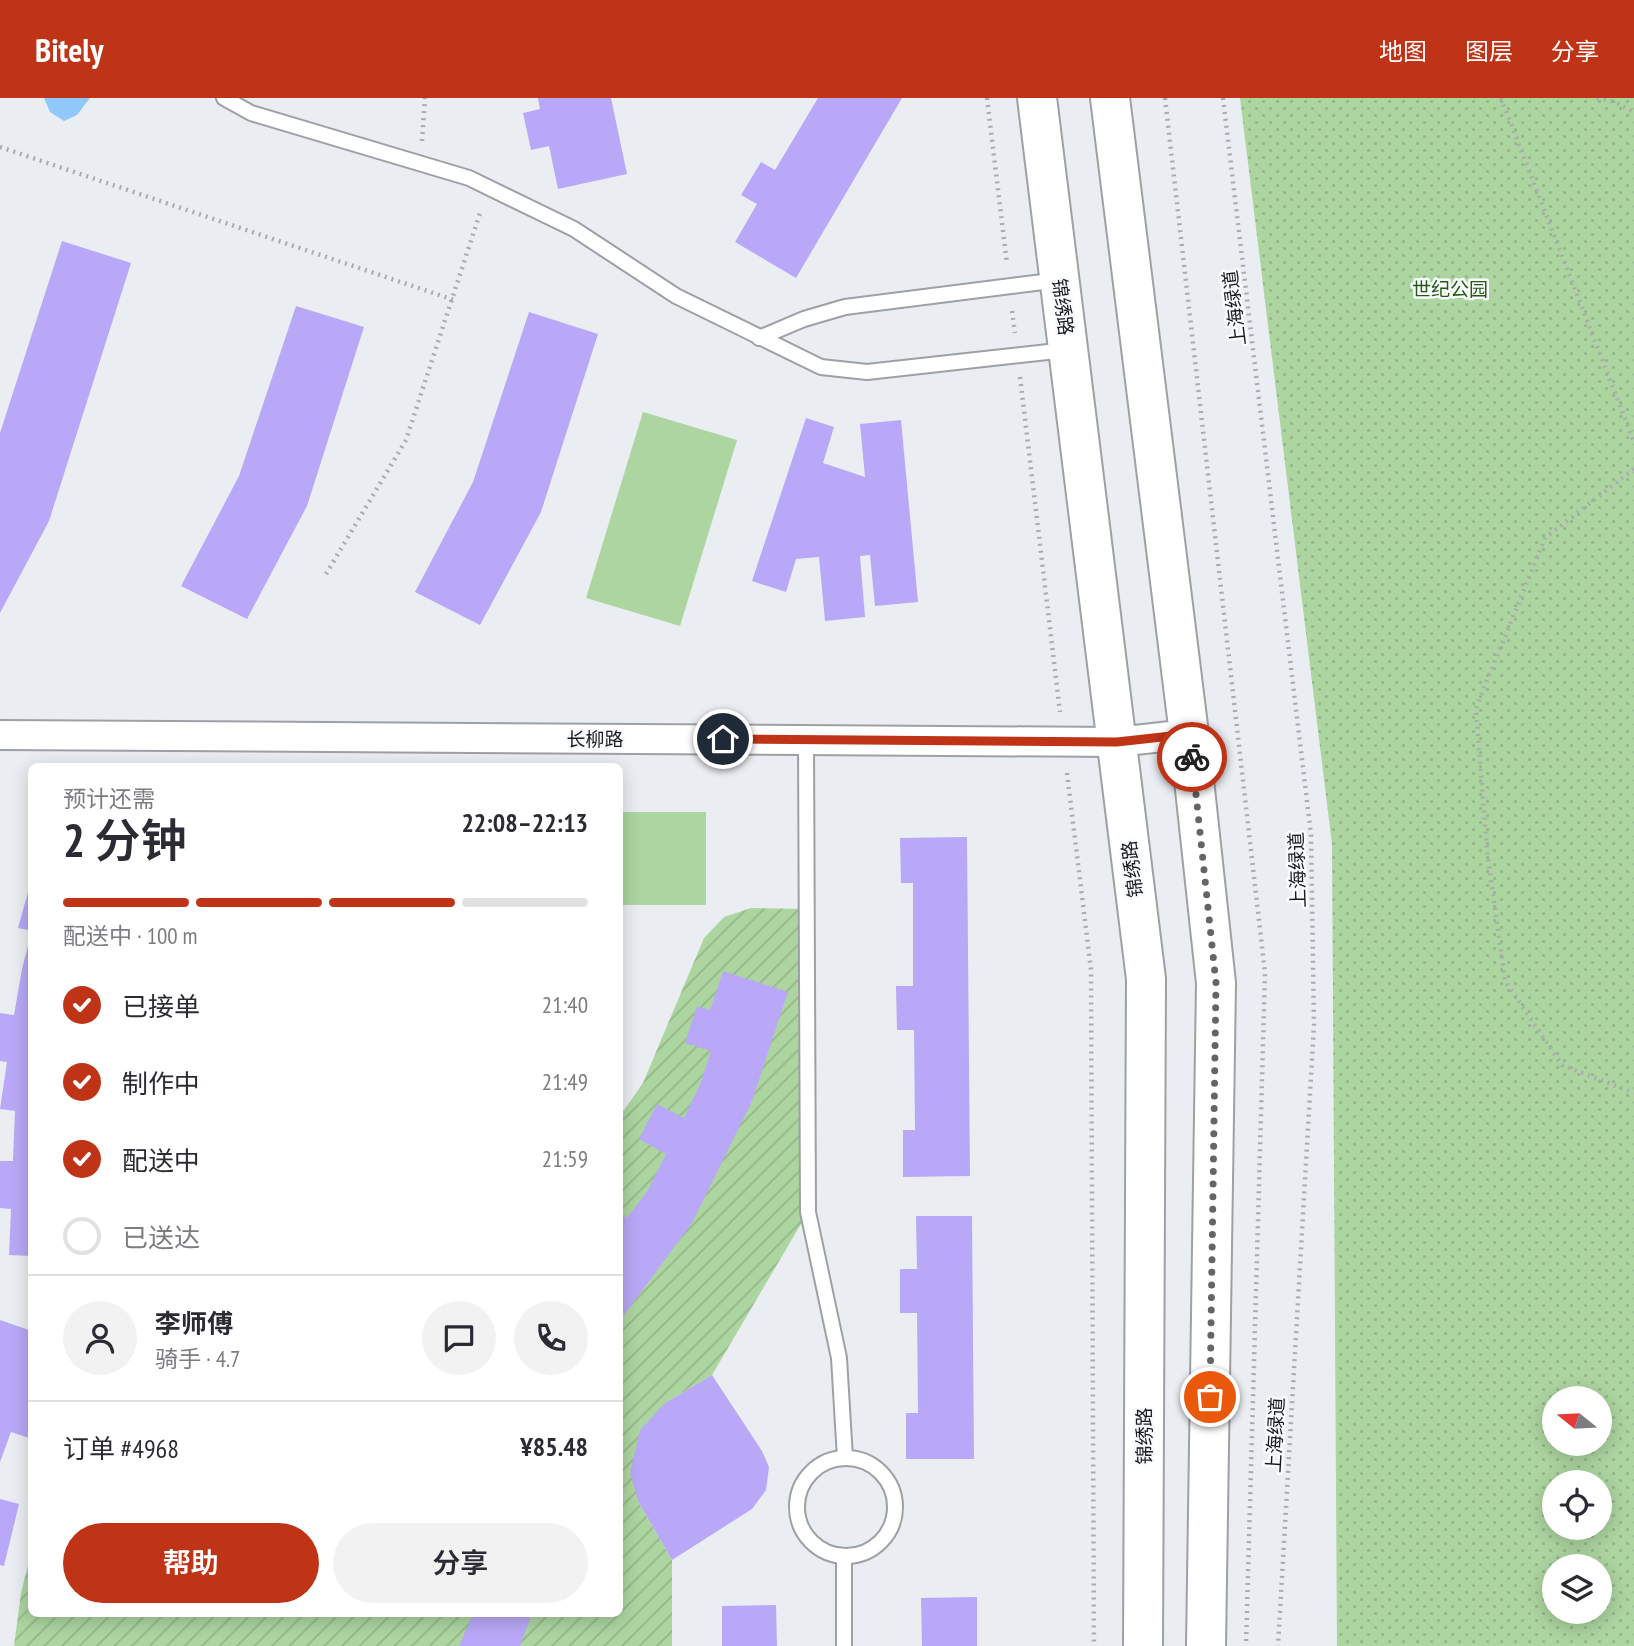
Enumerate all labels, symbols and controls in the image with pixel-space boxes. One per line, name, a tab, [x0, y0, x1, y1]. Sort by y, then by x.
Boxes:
text: Bitely	[35, 28, 104, 71]
text: 地图	[1379, 36, 1427, 67]
text: 图层	[1465, 36, 1513, 67]
text: 分享	[1551, 36, 1599, 67]
street label: 上海绿道	[1217, 269, 1251, 347]
street label: 锦绣路	[1048, 277, 1078, 337]
park label: 世纪公园	[1412, 277, 1488, 301]
pin	[693, 709, 753, 769]
icon: home	[704, 720, 742, 758]
courier	[1157, 722, 1227, 792]
street label: 长柳路	[566, 727, 624, 751]
icon: bike	[1173, 738, 1211, 776]
text: 预计还需	[63, 784, 155, 813]
text: 22:08–22:13	[461, 806, 588, 839]
text: 2 分钟	[63, 810, 186, 870]
street label: 上海绿道	[1284, 832, 1310, 908]
street label: 锦绣路	[1117, 839, 1147, 899]
text: 配送中 · 100 m	[63, 921, 198, 950]
icon: check	[63, 986, 101, 1024]
text: 已接单	[122, 990, 200, 1023]
text: 21:40	[542, 990, 588, 1019]
icon: check	[63, 1063, 101, 1101]
text: 制作中	[122, 1067, 200, 1100]
text: 21:49	[542, 1067, 588, 1096]
icon: check	[63, 1140, 101, 1178]
text: 配送中	[122, 1144, 200, 1177]
text: 21:59	[542, 1144, 588, 1173]
text: 已送达	[122, 1221, 200, 1254]
button: person	[63, 1301, 137, 1375]
button: chat	[422, 1301, 496, 1375]
button: phone	[514, 1301, 588, 1375]
text: 李师傅	[155, 1307, 233, 1340]
text: 骑手 · 4.7	[155, 1344, 240, 1373]
pin	[1180, 1367, 1240, 1427]
icon: bag	[1191, 1378, 1229, 1416]
north arrow	[1542, 1386, 1612, 1456]
map controls	[1542, 1386, 1612, 1624]
street label: 上海绿道	[1261, 1396, 1289, 1474]
street label: 锦绣路	[1132, 1407, 1156, 1465]
text: ¥85.48	[520, 1430, 588, 1463]
text: 订单 #4968	[63, 1432, 179, 1465]
button: locate	[1542, 1470, 1612, 1540]
button: 帮助	[63, 1523, 319, 1603]
button: 分享	[333, 1523, 588, 1603]
button: layers	[1542, 1554, 1612, 1624]

